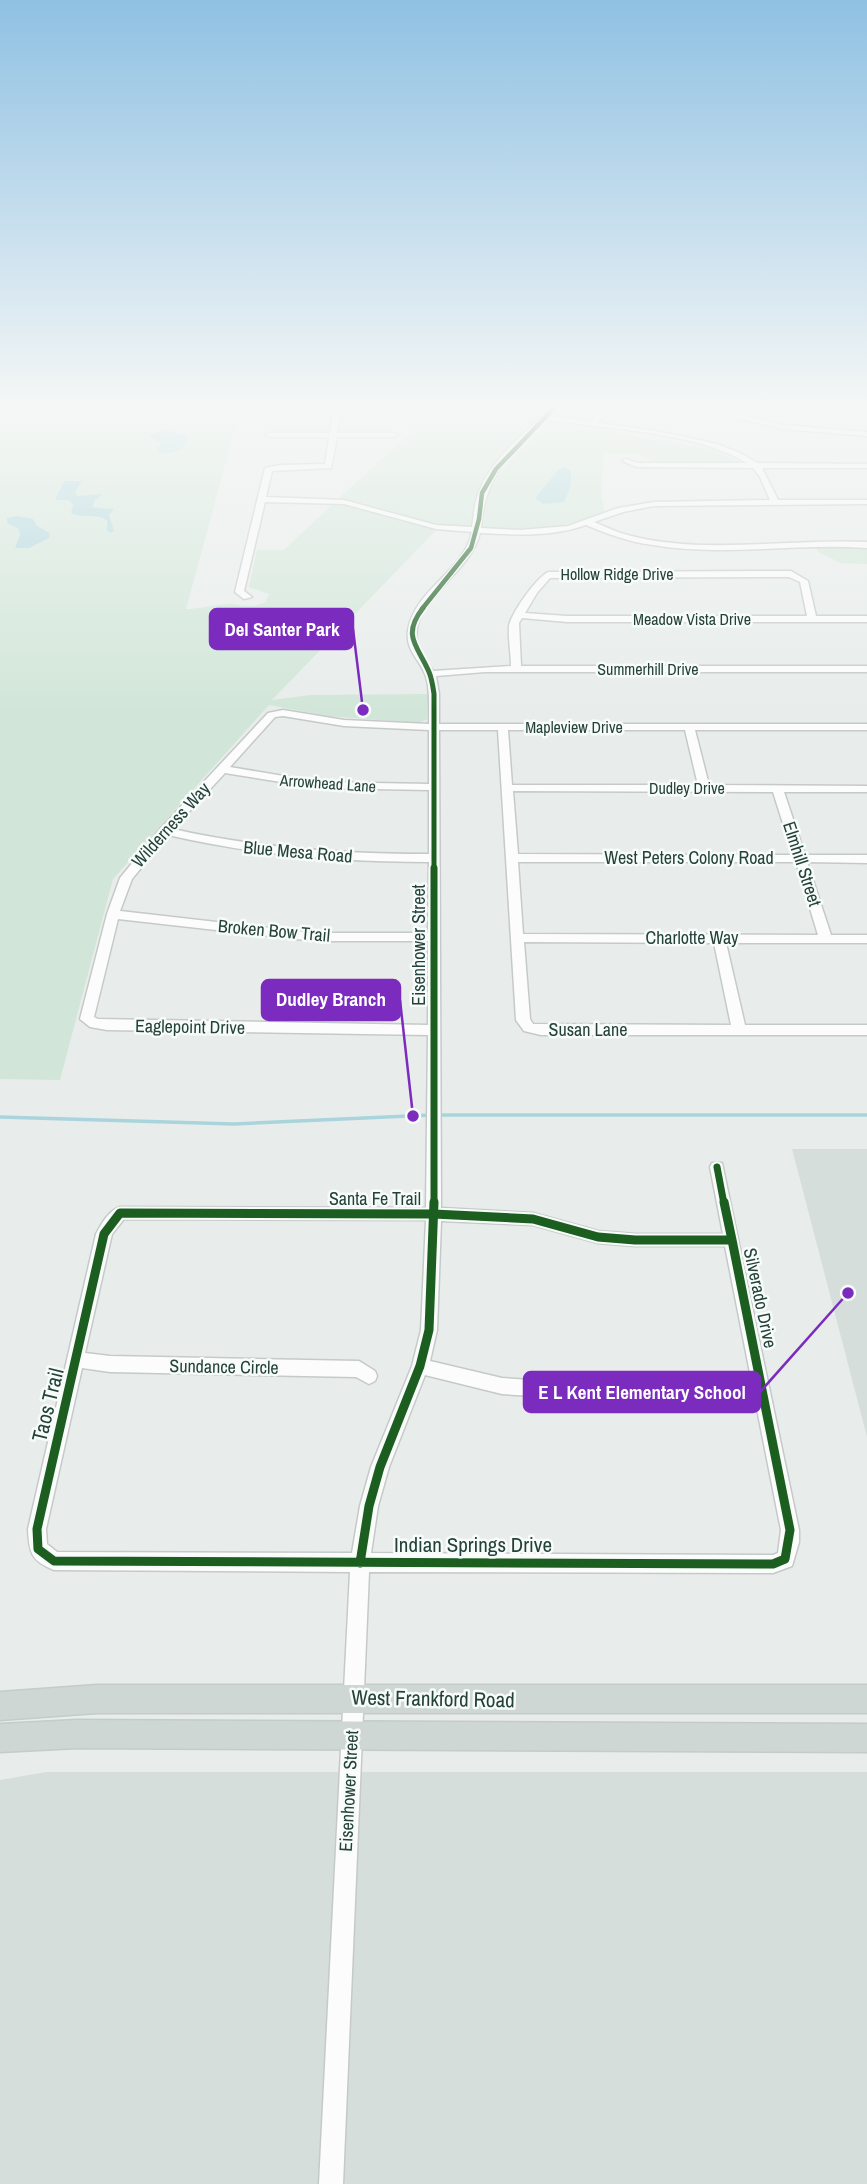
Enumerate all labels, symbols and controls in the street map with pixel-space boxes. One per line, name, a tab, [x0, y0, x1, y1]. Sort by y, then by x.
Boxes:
street label: Hollow Ridge Drive	[560, 563, 674, 585]
street label: Meadow Vista Drive	[633, 608, 751, 630]
callout: Del Santer Park	[210, 609, 353, 649]
text: Del Santer Park	[224, 616, 340, 642]
street label: Summerhill Drive	[597, 658, 699, 680]
street label: Mapleview Drive	[525, 716, 623, 738]
street label: Arrowhead Lane	[278, 769, 377, 797]
street label: Wilderness Way	[126, 776, 216, 873]
street label: Dudley Drive	[649, 777, 725, 799]
street label: Elmhill Street	[777, 818, 828, 909]
street label: Blue Mesa Road	[243, 834, 353, 869]
street label: West Peters Colony Road	[604, 845, 774, 870]
street label: Eisenhower Street	[406, 884, 431, 1006]
street label: Broken Bow Trail	[217, 913, 331, 948]
street label: Charlotte Way	[646, 925, 739, 950]
callout: Dudley Branch	[262, 980, 400, 1020]
text: Dudley Branch	[276, 986, 386, 1012]
street label: Eaglepoint Drive	[135, 1013, 245, 1040]
street label: Susan Lane	[549, 1017, 627, 1042]
street label: Santa Fe Trail	[329, 1186, 421, 1211]
street label: Silverado Drive	[738, 1246, 783, 1350]
street label: Sundance Circle	[169, 1353, 279, 1380]
street label: Taos Trail	[24, 1365, 71, 1445]
callout: E L Kent Elementary School	[524, 1372, 760, 1412]
text: E L Kent Elementary School	[538, 1379, 746, 1405]
street label: Indian Springs Drive	[394, 1530, 552, 1559]
street label: West Frankford Road	[351, 1683, 515, 1714]
street label: Eisenhower Street	[333, 1730, 364, 1852]

